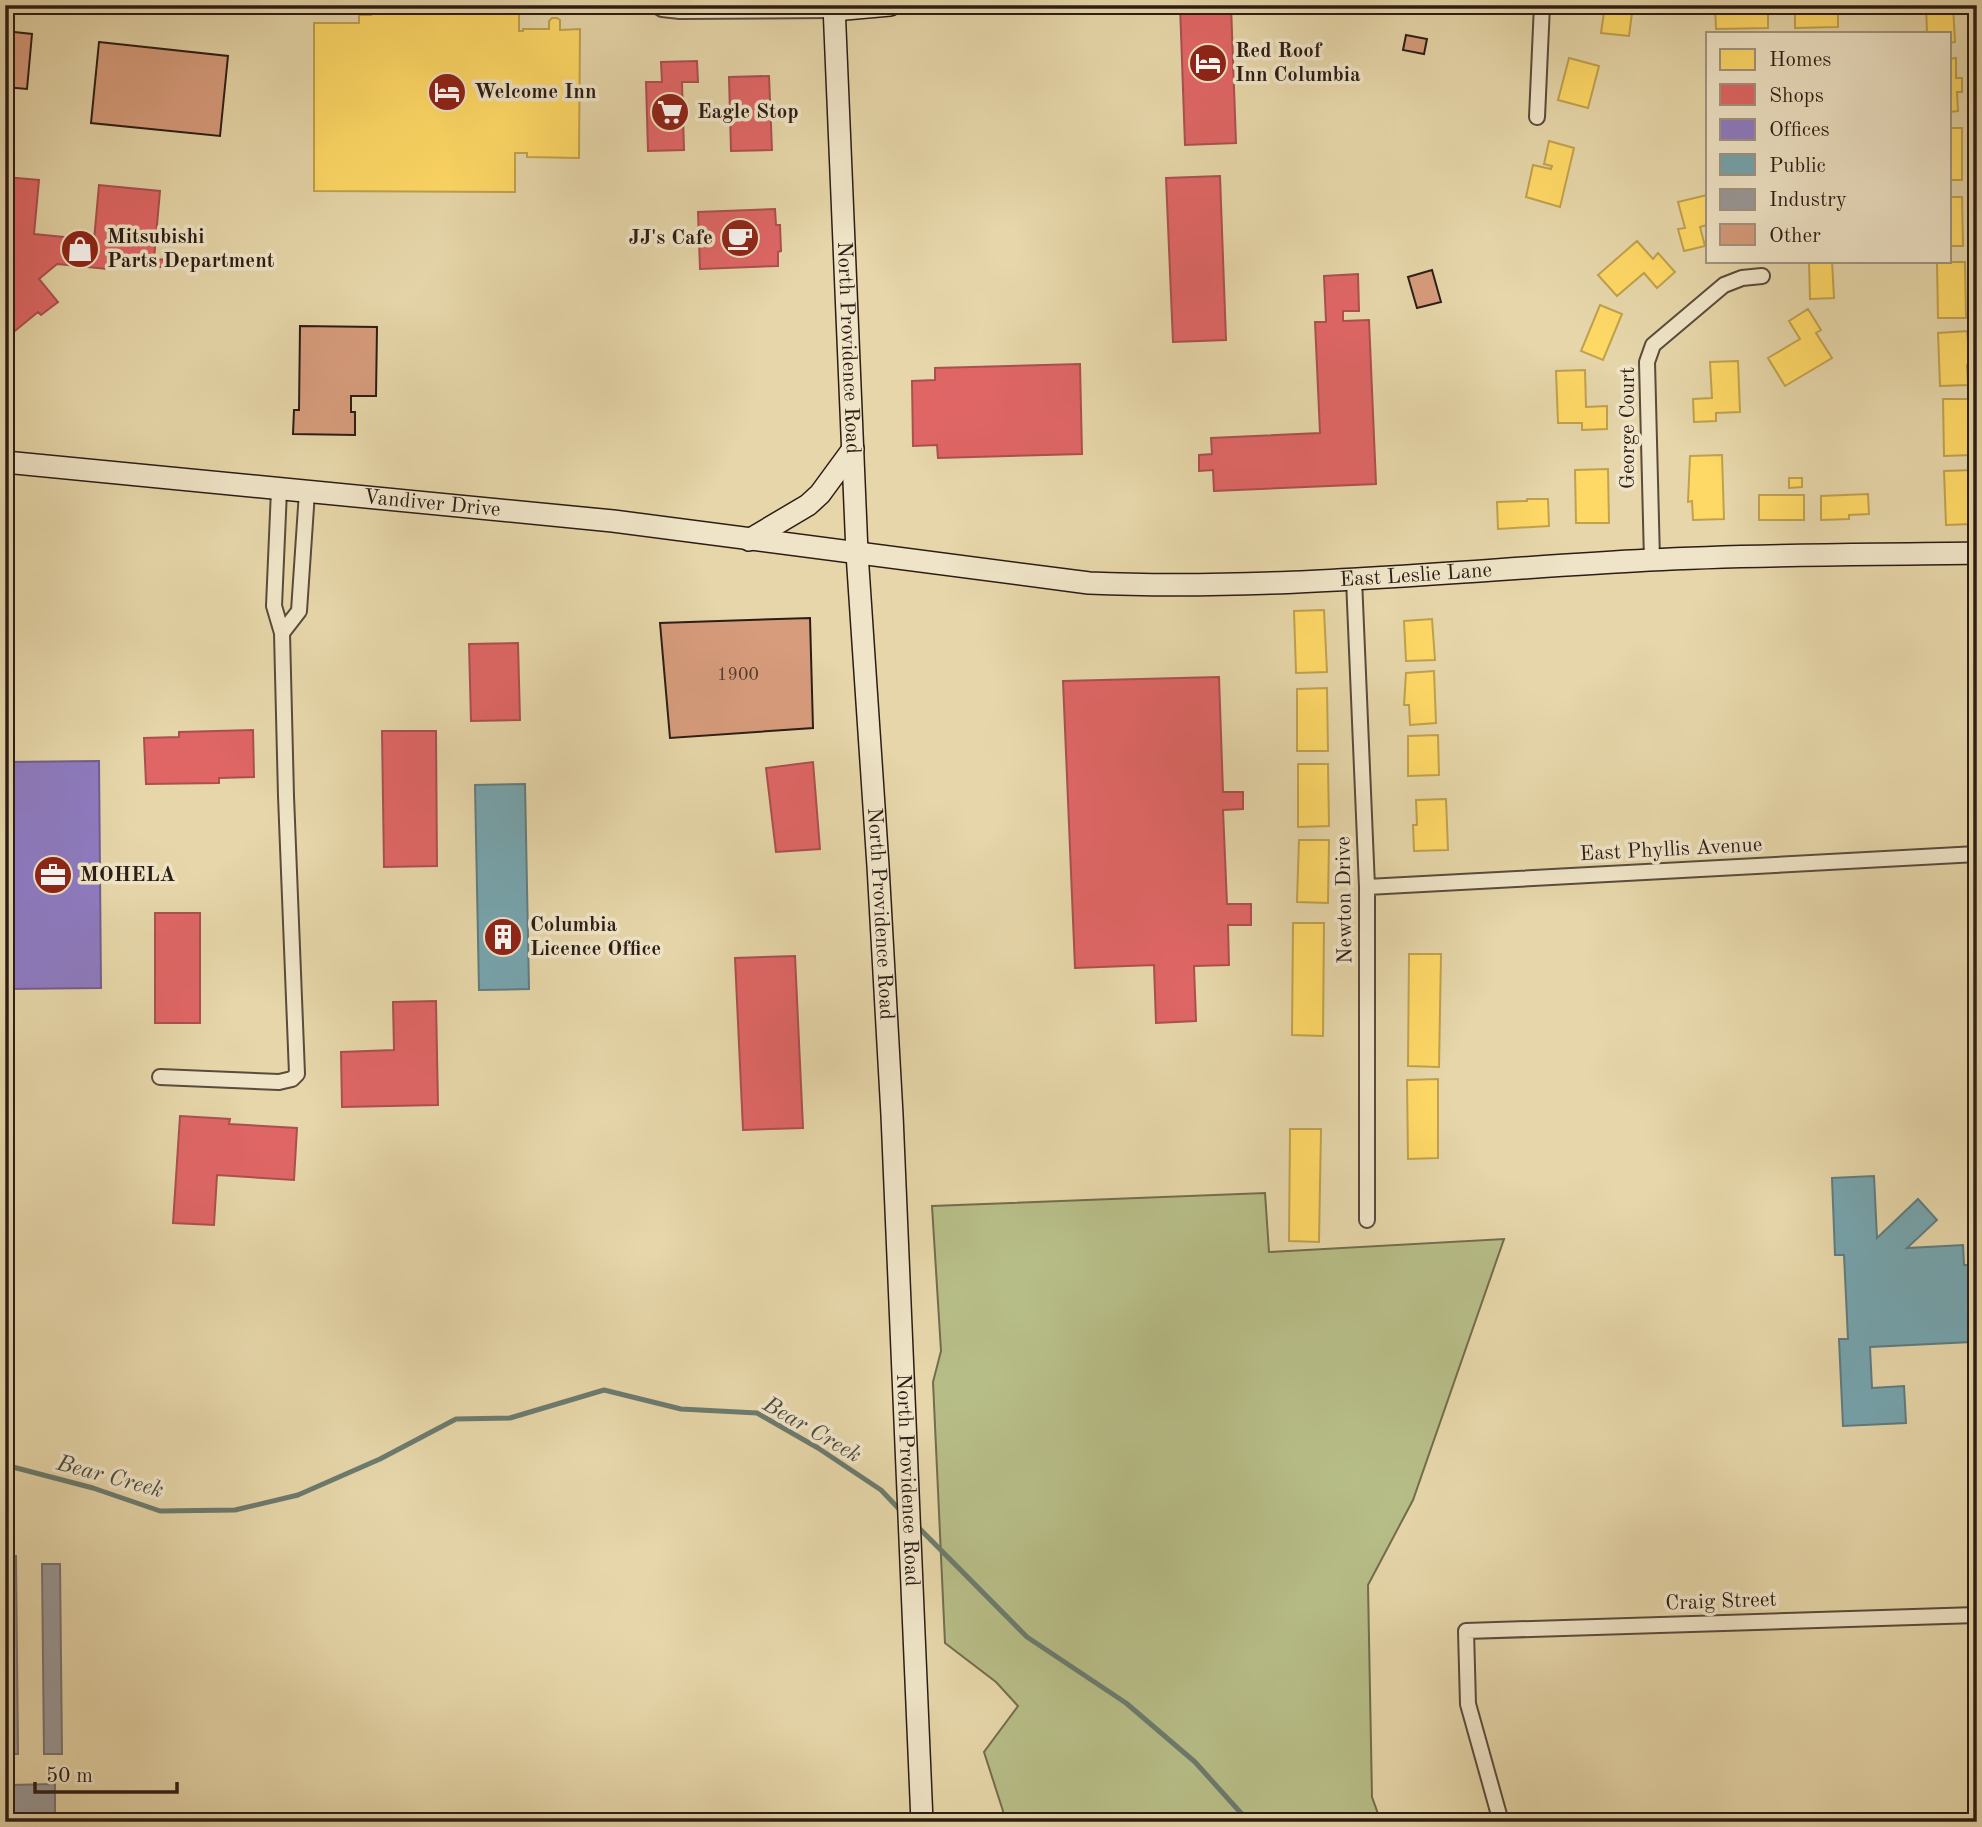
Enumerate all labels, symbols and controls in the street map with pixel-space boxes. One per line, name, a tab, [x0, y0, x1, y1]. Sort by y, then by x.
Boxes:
legend	[1706, 32, 1951, 262]
place label: Red Roof Inn Columbia	[1235, 41, 1361, 86]
hotel icon: Red Roof Inn Columbia	[1187, 42, 1229, 84]
text: Homes	[1769, 50, 1831, 71]
hotel icon: Welcome Inn	[426, 71, 468, 113]
place label: Welcome Inn	[474, 82, 597, 103]
text: Shops	[1769, 86, 1824, 107]
supermarket icon: Eagle Stop	[649, 91, 691, 133]
place label: Eagle Stop	[697, 102, 799, 123]
text: Offices	[1769, 120, 1830, 141]
text: Public	[1769, 156, 1826, 177]
text: Industry	[1769, 190, 1847, 211]
cafe icon: JJ's Cafe	[719, 217, 761, 259]
text: Other	[1769, 226, 1821, 247]
place label: Mitsubishi Parts Department	[107, 227, 275, 272]
shop icon: Mitsubishi Parts Department	[59, 228, 101, 270]
place label: JJ's Cafe	[629, 228, 713, 249]
street label: North Providence Road	[833, 241, 863, 454]
street label: George Court	[1618, 367, 1639, 489]
street label: Vandiver Drive	[362, 486, 502, 521]
street label: East Leslie Lane	[1339, 560, 1493, 590]
house number: 1900	[717, 666, 759, 684]
street label: North Providence Road	[864, 807, 897, 1021]
street label: East Phyllis Avenue	[1579, 835, 1763, 865]
street label: Newton Drive	[1333, 836, 1357, 964]
office icon: MOHELA	[32, 854, 74, 896]
place label: MOHELA	[80, 865, 176, 886]
place label: Columbia Licence Office	[530, 915, 661, 960]
building icon: Columbia Licence Office	[482, 916, 524, 958]
street label: North Providence Road	[892, 1373, 922, 1587]
water label: Bear Creek	[758, 1392, 865, 1467]
water label: Bear Creek	[53, 1451, 166, 1502]
street label: Craig Street	[1665, 1590, 1777, 1614]
scale bar	[35, 1750, 177, 1794]
text: 50 m	[46, 1766, 93, 1787]

